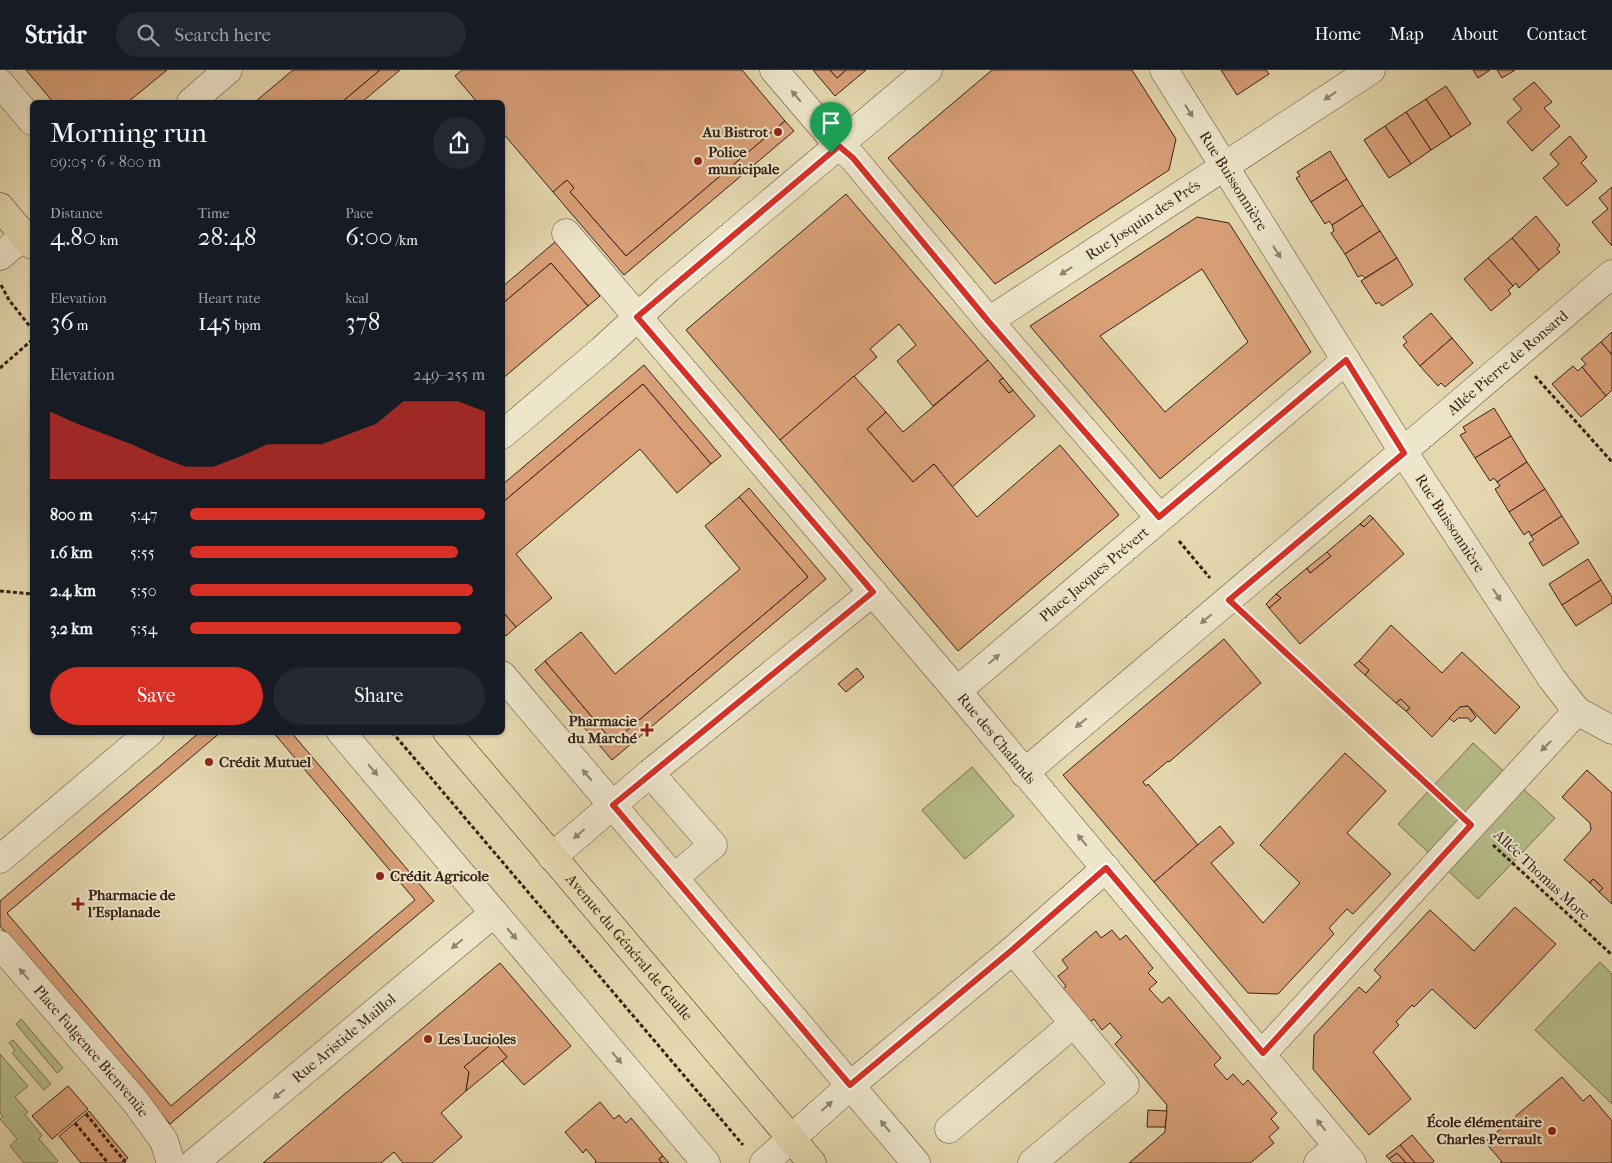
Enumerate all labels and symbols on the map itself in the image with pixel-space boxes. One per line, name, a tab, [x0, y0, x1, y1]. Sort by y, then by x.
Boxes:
one-way arrow	[791, 90, 802, 102]
one-way arrow	[1324, 92, 1337, 101]
pin	[810, 102, 852, 153]
one-way arrow	[1185, 105, 1194, 118]
place label: Au Bistrot	[701, 123, 769, 141]
marker: Au Bistrot	[772, 126, 784, 138]
street label: Rue Buissonnière	[1196, 128, 1272, 235]
place label: Police municipale	[707, 143, 780, 178]
marker: Police municipale	[692, 155, 704, 167]
street label: Rue Josquin des Prés	[1082, 176, 1204, 264]
one-way arrow	[1273, 245, 1282, 258]
one-way arrow	[1059, 266, 1073, 276]
street label: Allée Pierre de Ronsard	[1443, 306, 1572, 420]
street label: Rue Buissonnière	[1411, 471, 1489, 576]
street label: Place Jacques Prévert	[1036, 522, 1153, 626]
one-way arrow	[1492, 588, 1502, 601]
one-way arrow	[1199, 614, 1212, 625]
one-way arrow	[987, 653, 1000, 664]
street label: Rue des Chalands	[953, 689, 1040, 788]
place label: Pharmacie du Marché	[568, 712, 638, 747]
one-way arrow	[1075, 717, 1087, 729]
marker: Pharmacie du Marché	[641, 724, 653, 736]
one-way arrow	[1540, 740, 1552, 752]
place label: Crédit Mutuel	[219, 753, 312, 771]
marker: Crédit Mutuel	[203, 756, 215, 768]
one-way arrow	[367, 763, 378, 776]
one-way arrow	[582, 769, 593, 782]
street label: Allée Thomas More	[1489, 825, 1594, 925]
one-way arrow	[573, 828, 585, 840]
one-way arrow	[1077, 833, 1088, 846]
place label: Crédit Agricole	[390, 867, 490, 885]
street label: Avenue du Général de Gaulle	[561, 869, 697, 1025]
marker: Crédit Agricole	[374, 870, 386, 882]
place label: Pharmacie de l'Esplanade	[87, 886, 176, 921]
marker: Pharmacie de l'Esplanade	[72, 898, 84, 910]
one-way arrow	[506, 927, 517, 940]
one-way arrow	[450, 938, 463, 949]
one-way arrow	[19, 967, 30, 980]
street label: Place Fulgence Bienvenüe	[30, 981, 153, 1121]
street label: Rue Aristide Maillol	[288, 990, 399, 1086]
place label: Les Lucioles	[438, 1030, 517, 1048]
marker: Les Lucioles	[422, 1033, 434, 1045]
one-way arrow	[611, 1051, 622, 1064]
one-way arrow	[272, 1088, 285, 1099]
one-way arrow	[821, 1100, 833, 1112]
place label: École élémentaire Charles Perrault	[1426, 1113, 1543, 1148]
one-way arrow	[1316, 1119, 1327, 1132]
one-way arrow	[879, 1120, 891, 1132]
marker: École élémentaire Charles Perrault	[1546, 1125, 1558, 1137]

